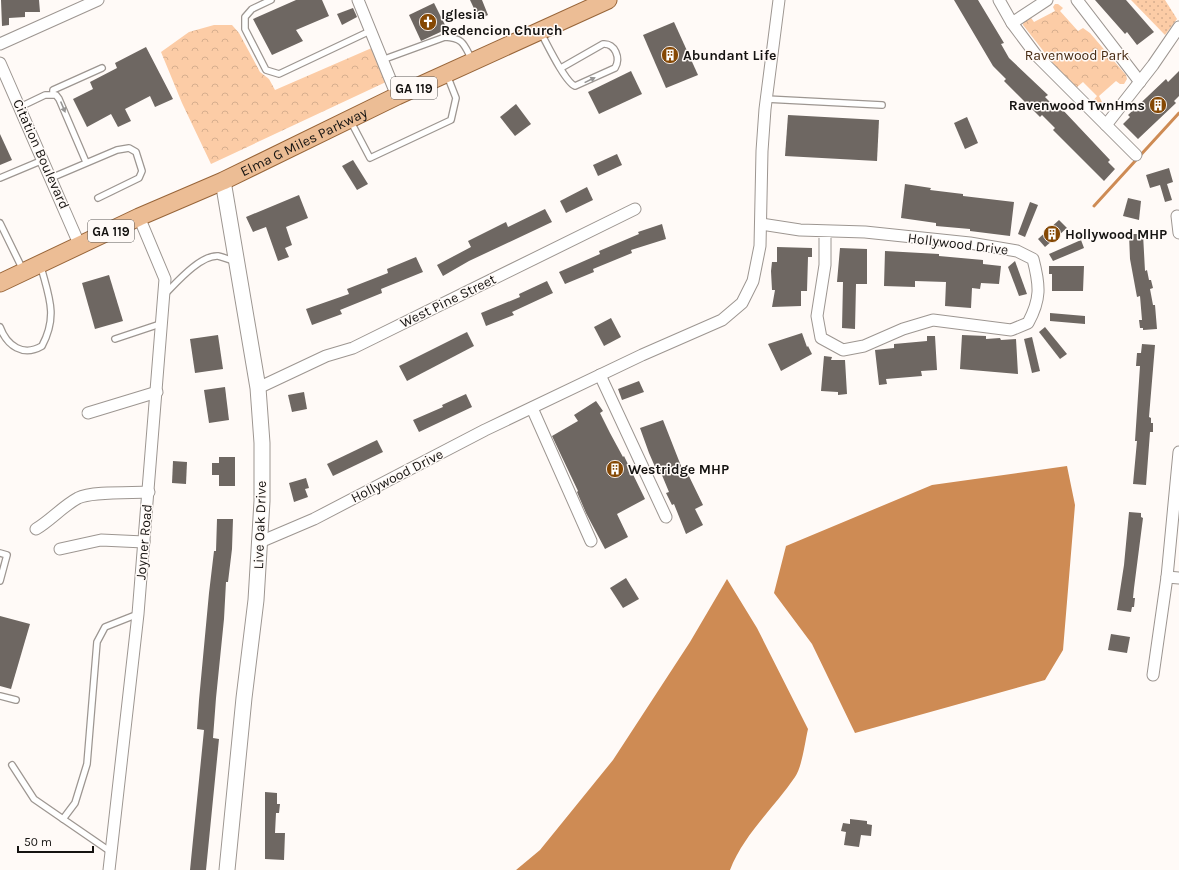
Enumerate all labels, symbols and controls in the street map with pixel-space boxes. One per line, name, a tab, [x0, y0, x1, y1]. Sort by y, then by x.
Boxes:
place label: Iglesia Redencion Church	[441, 6, 562, 39]
church icon: Iglesia Redencion Church	[418, 12, 438, 32]
building icon: Abundant Life	[660, 45, 680, 65]
place label: Abundant Life	[683, 47, 777, 64]
park label: Ravenwood Park	[1025, 47, 1129, 64]
road number: GA 119	[391, 77, 437, 99]
one-way arrow	[584, 77, 596, 83]
building icon: Ravenwood TwnHms	[1148, 95, 1168, 115]
street label: Citation Boulevard	[9, 96, 73, 212]
place label: Ravenwood TwnHms	[1009, 97, 1145, 114]
one-way arrow	[60, 101, 66, 113]
street label: Elma G Miles Parkway	[237, 103, 370, 180]
road number: GA 119	[88, 220, 134, 242]
building icon: Hollywood MHP	[1042, 224, 1062, 244]
place label: Hollywood MHP	[1065, 226, 1167, 243]
street label: Hollywood Drive	[907, 229, 1009, 259]
street label: West Pine Street	[397, 270, 499, 332]
street label: Hollywood Drive	[348, 445, 446, 507]
building icon: Westridge MHP	[605, 459, 625, 479]
place label: Westridge MHP	[628, 461, 729, 478]
street label: Live Oak Drive	[250, 480, 270, 570]
street label: Joyner Road	[132, 503, 156, 581]
scale bar	[18, 828, 93, 854]
text: 50 m	[24, 835, 52, 849]

